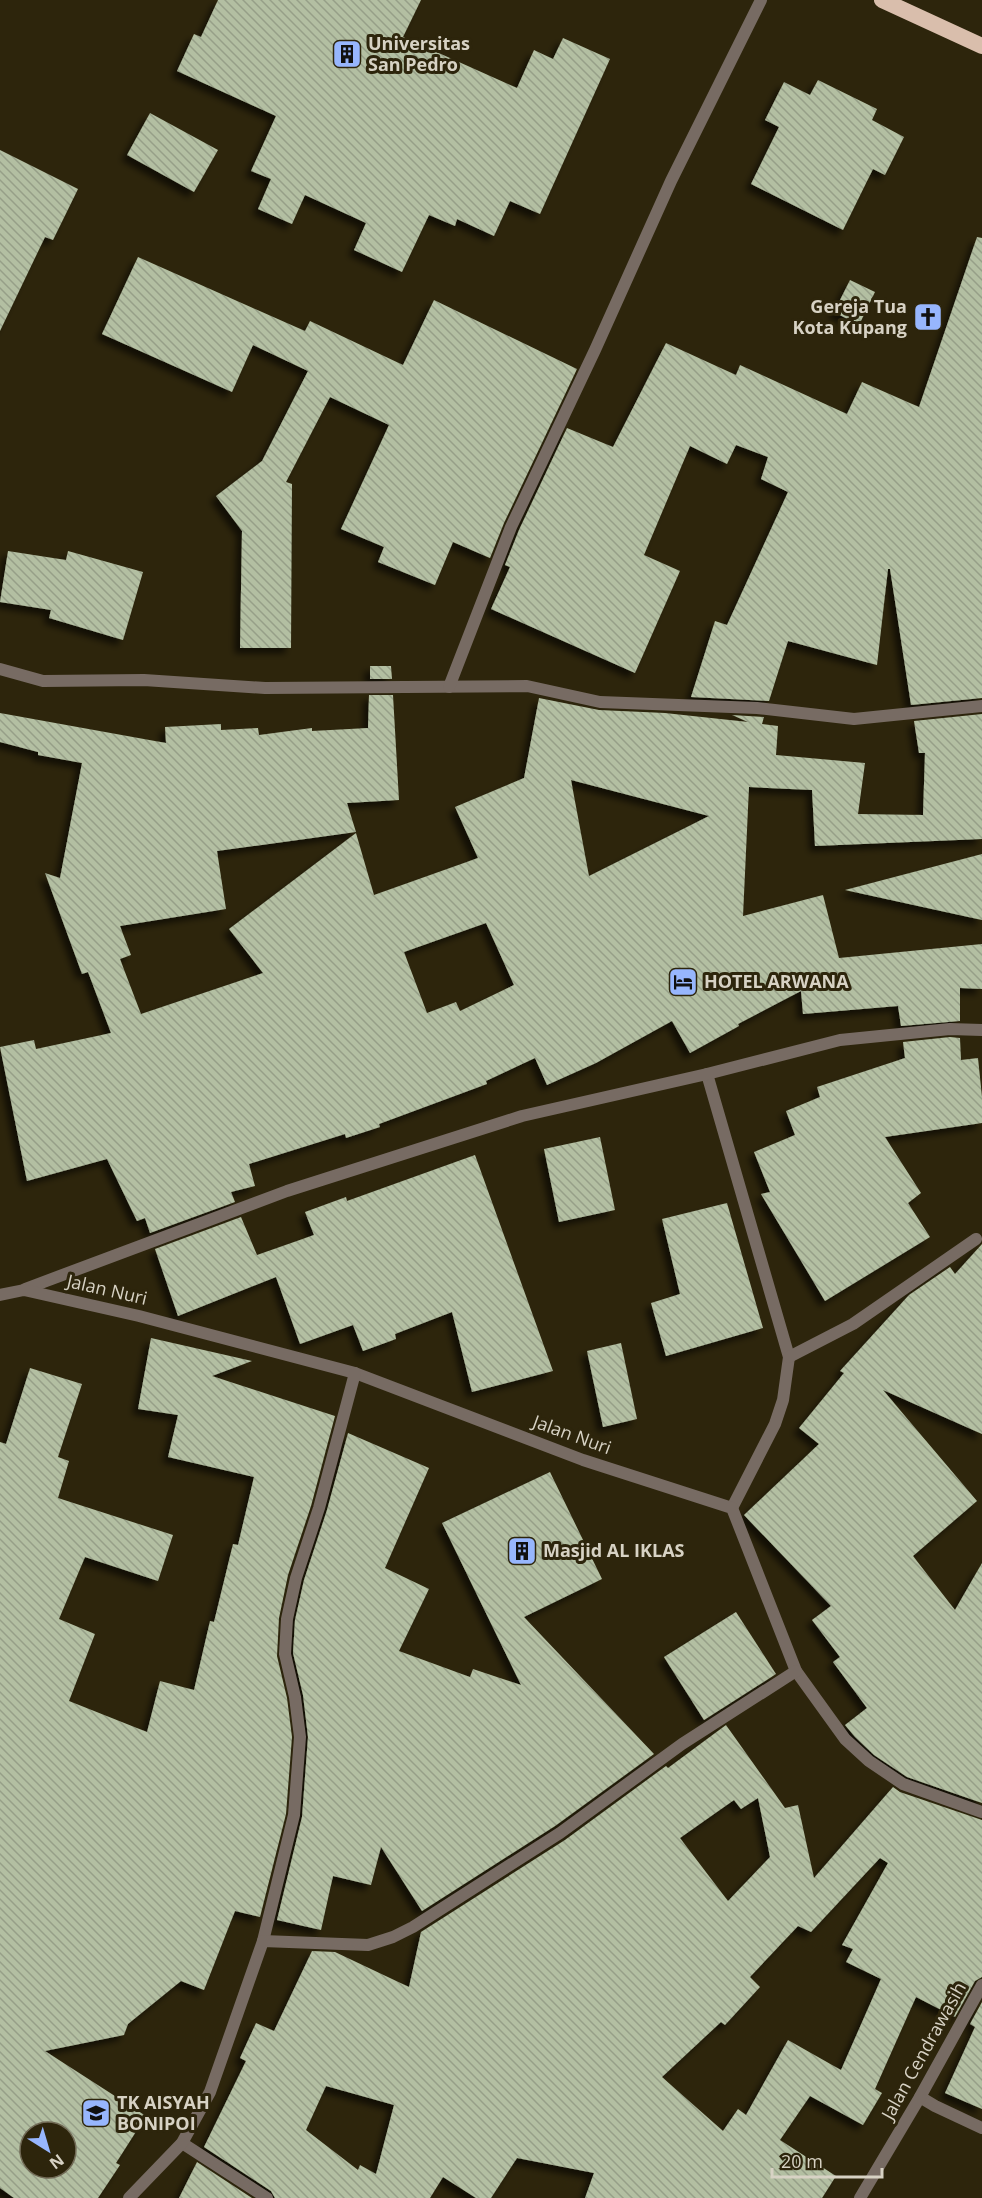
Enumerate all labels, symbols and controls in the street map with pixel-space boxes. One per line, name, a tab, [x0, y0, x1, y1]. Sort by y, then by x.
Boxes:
place label: Universitas San Pedro	[368, 31, 470, 76]
building icon: Universitas San Pedro	[331, 38, 363, 70]
place label: Gereja Tua Kota Kupang	[792, 294, 907, 339]
church icon: Gereja Tua Kota Kupang	[912, 301, 944, 333]
hotel icon: HOTEL ARWANA	[667, 966, 699, 998]
place label: HOTEL ARWANA	[704, 969, 849, 993]
street label: Jalan Nuri	[63, 1268, 150, 1310]
street label: Jalan Nuri	[528, 1408, 615, 1459]
building icon: Masjid AL IKLAS	[506, 1535, 538, 1567]
place label: Masjid AL IKLAS	[543, 1538, 685, 1562]
street label: Jalan Cendrawasih	[874, 1977, 971, 2125]
place label: TK AISYAH BONIPOI	[117, 2090, 210, 2135]
school or university icon: TK AISYAH BONIPOI	[80, 2097, 112, 2129]
north arrow	[18, 2120, 78, 2180]
scale bar	[772, 2141, 882, 2179]
text: N	[45, 2149, 69, 2175]
text: 20 m	[781, 2149, 823, 2173]

